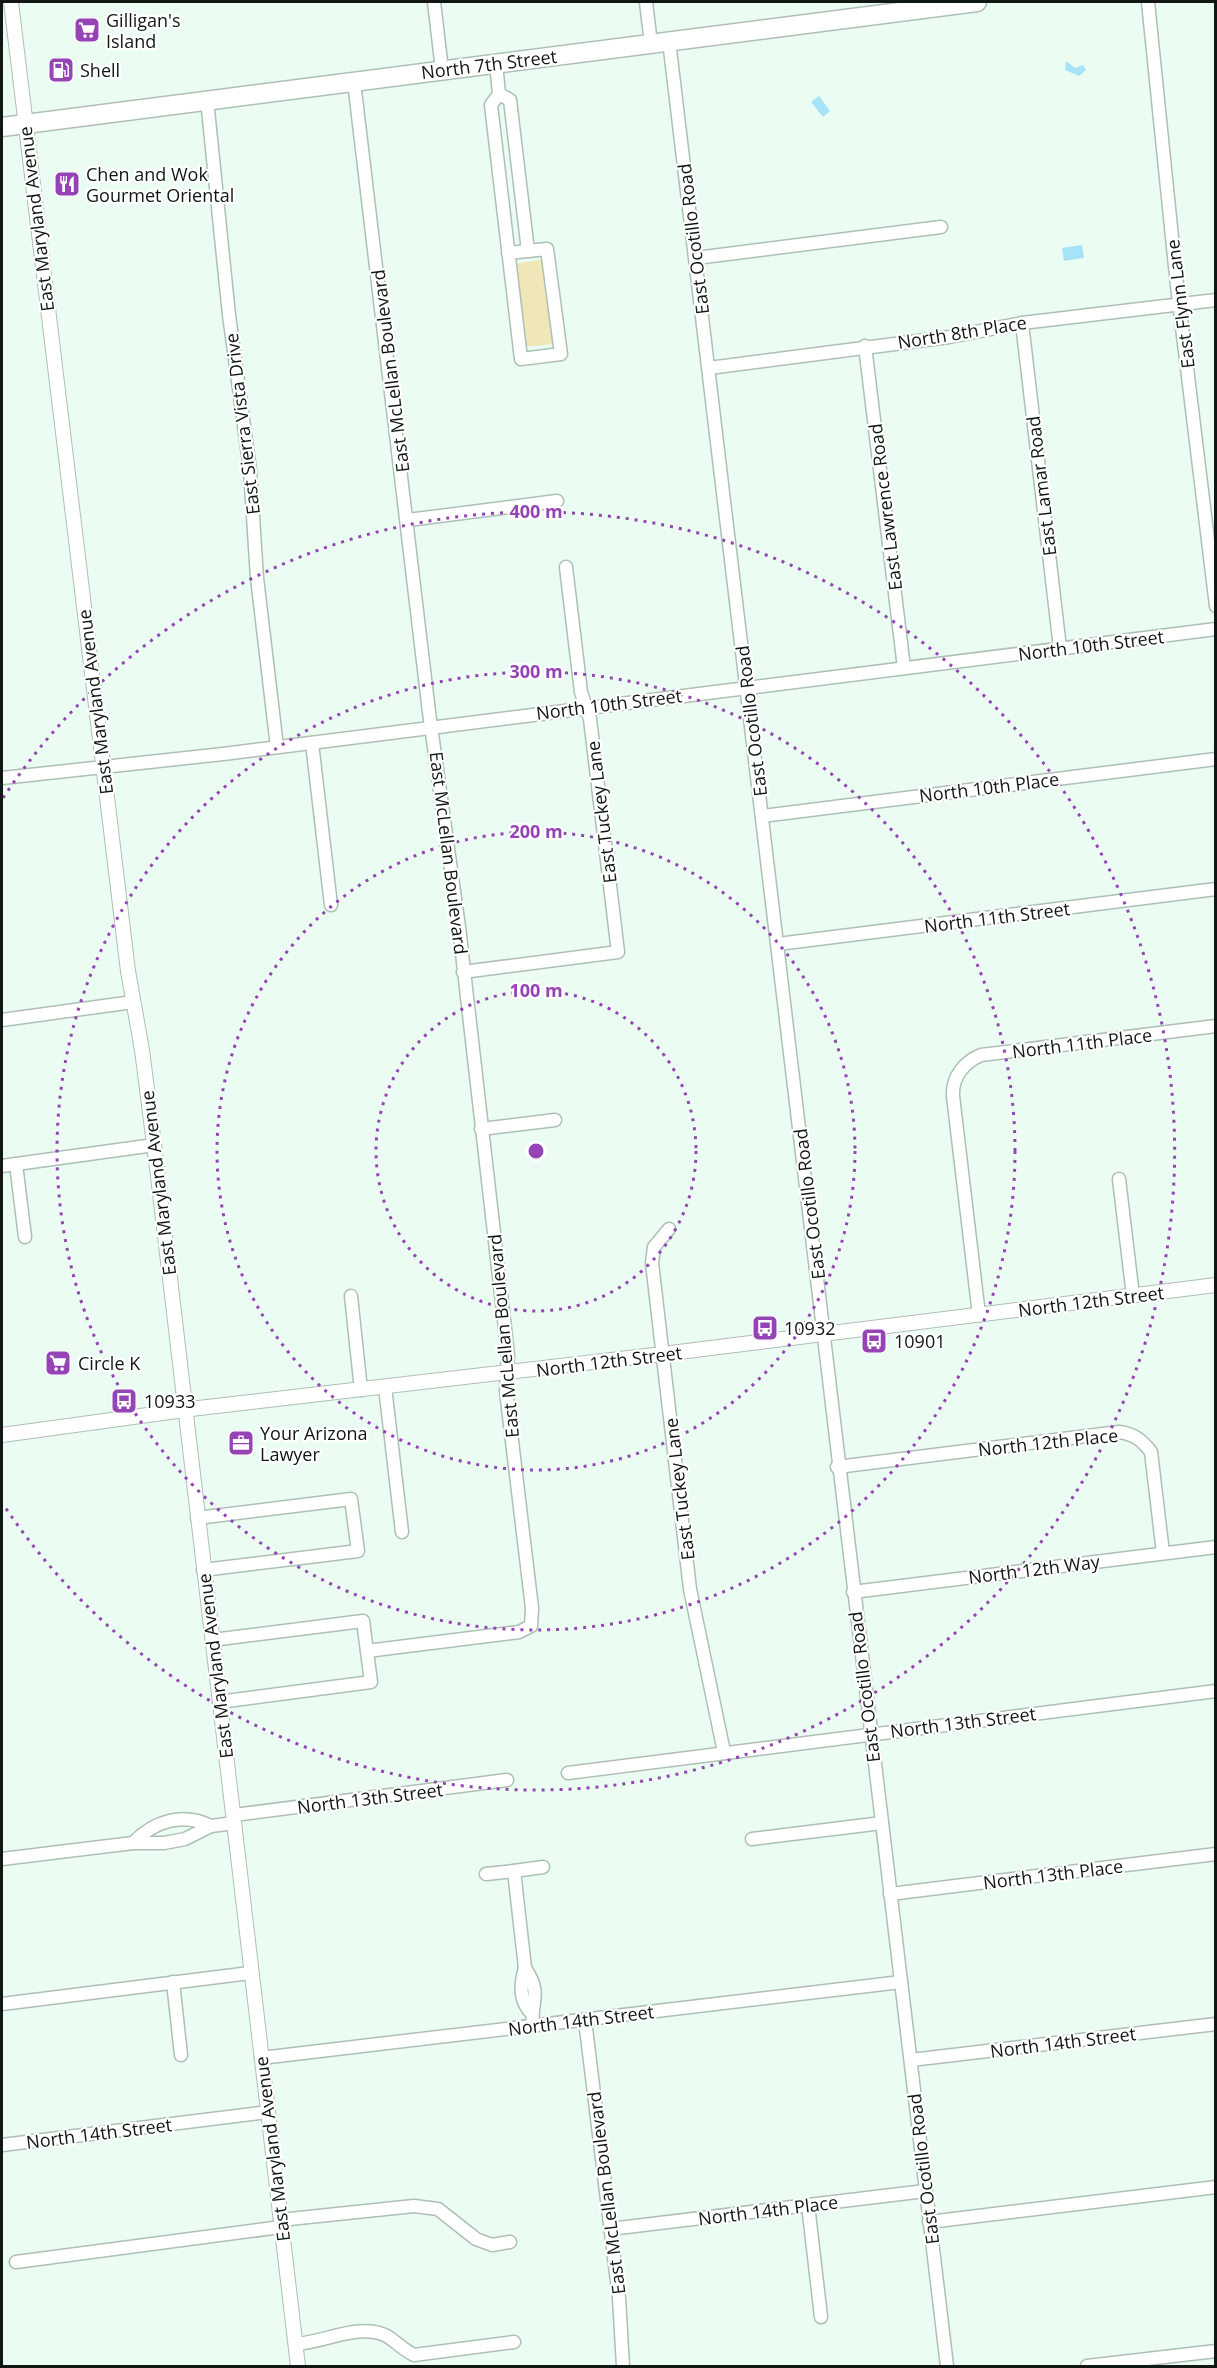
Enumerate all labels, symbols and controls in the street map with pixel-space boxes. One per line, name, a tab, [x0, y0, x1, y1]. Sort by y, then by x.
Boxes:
place label: Gilligan's Island	[106, 8, 181, 53]
supermarket icon: Gilligan's Island	[72, 15, 102, 45]
street label: North 7th Street	[420, 44, 558, 84]
fuel station icon: Shell	[46, 55, 76, 85]
place label: Shell	[80, 58, 120, 82]
street label: East Maryland Avenue	[13, 125, 59, 313]
place label: Chen and Wok Gourmet Oriental	[86, 162, 234, 207]
street label: East Ocotillo Road	[672, 162, 714, 316]
restaurant icon: Chen and Wok Gourmet Oriental	[52, 169, 82, 199]
street label: East Flynn Lane	[1160, 238, 1200, 370]
street label: East McLellan Boulevard	[366, 268, 414, 474]
street label: North 8th Place	[896, 310, 1028, 354]
street label: East Sierra Vista Drive	[219, 332, 265, 516]
street label: East Lamar Road	[1021, 415, 1061, 557]
street label: East Lawrence Road	[863, 422, 907, 592]
text: 400 m	[509, 499, 563, 523]
street label: East Maryland Avenue	[72, 608, 118, 796]
street label: North 10th Street	[1017, 624, 1165, 666]
street label: East Ocotillo Road	[730, 644, 772, 798]
text: 300 m	[509, 659, 563, 683]
street label: North 10th Street	[535, 683, 683, 725]
street label: East Tuckey Lane	[580, 740, 622, 884]
street label: East McLellan Boulevard	[425, 750, 473, 956]
street label: North 10th Place	[918, 767, 1060, 807]
text: 200 m	[509, 819, 563, 843]
street label: North 11th Street	[923, 896, 1071, 938]
text: 100 m	[509, 978, 563, 1002]
street label: North 11th Place	[1011, 1023, 1153, 1063]
street label: East Maryland Avenue	[135, 1089, 181, 1277]
street label: East Ocotillo Road	[788, 1127, 830, 1281]
centre of rings	[526, 1141, 546, 1161]
street label: East McLellan Boulevard	[482, 1233, 524, 1439]
street label: North 12th Street	[1017, 1280, 1165, 1322]
bus stop icon: 10932	[750, 1313, 780, 1343]
place label: 10932	[784, 1316, 835, 1340]
bus stop icon: 10901	[859, 1326, 889, 1356]
place label: 10901	[894, 1329, 945, 1353]
street label: North 12th Street	[535, 1340, 683, 1382]
supermarket icon: Circle K	[43, 1348, 73, 1378]
place label: Circle K	[78, 1351, 141, 1375]
bus stop icon: 10933	[109, 1386, 139, 1416]
place label: 10933	[144, 1389, 195, 1413]
street label: East Tuckey Lane	[658, 1417, 700, 1561]
place label: Your Arizona Lawyer	[260, 1421, 368, 1466]
street label: North 12th Place	[977, 1423, 1119, 1461]
office icon: Your Arizona Lawyer	[226, 1428, 256, 1458]
street label: North 12th Way	[967, 1549, 1102, 1589]
street label: East Maryland Avenue	[192, 1572, 238, 1760]
street label: East Ocotillo Road	[843, 1610, 885, 1764]
street label: North 13th Street	[889, 1701, 1037, 1743]
street label: North 13th Street	[296, 1777, 444, 1819]
street label: North 13th Place	[982, 1854, 1124, 1894]
street label: North 14th Street	[507, 1999, 655, 2041]
street label: North 14th Street	[989, 2021, 1137, 2063]
street label: East Maryland Avenue	[249, 2055, 295, 2243]
street label: East McLellan Boulevard	[582, 2090, 630, 2296]
street label: East Ocotillo Road	[902, 2092, 944, 2246]
street label: North 14th Street	[25, 2112, 173, 2154]
street label: North 14th Place	[697, 2190, 839, 2230]

